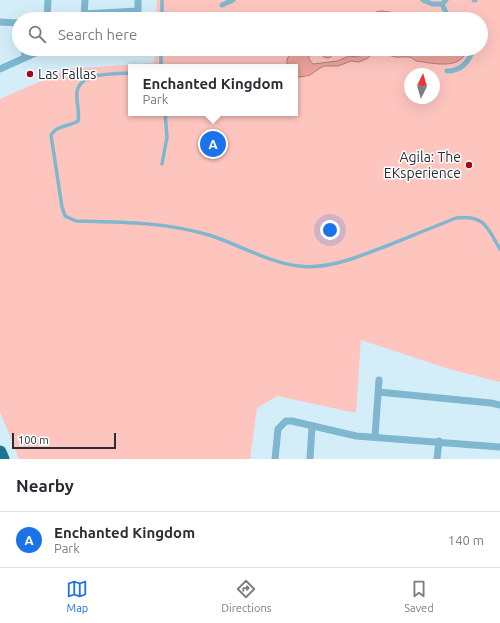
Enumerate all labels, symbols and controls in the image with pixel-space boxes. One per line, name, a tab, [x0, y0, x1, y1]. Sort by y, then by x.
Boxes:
search box	[12, 12, 488, 56]
icon: search	[26, 23, 48, 45]
text: Search here	[58, 26, 137, 43]
popup	[128, 64, 298, 116]
place label: Las Fallas	[38, 66, 96, 82]
north arrow	[404, 68, 440, 104]
marker: Las Fallas	[25, 69, 35, 79]
text: Enchanted Kingdom	[142, 75, 284, 92]
text: Park	[142, 92, 168, 106]
pin: A	[200, 129, 226, 159]
place label: Agila: The EKsperience	[384, 149, 461, 181]
marker: Agila: The EKsperience	[464, 160, 474, 170]
your location	[320, 220, 340, 240]
scale bar	[12, 431, 116, 450]
text: 100 m	[18, 434, 49, 446]
text: Nearby	[16, 476, 74, 495]
text: Enchanted Kingdom	[54, 524, 195, 541]
text: A	[24, 533, 34, 547]
text: 140 m	[448, 533, 484, 547]
text: Park	[54, 541, 80, 555]
tab: Map	[66, 578, 88, 614]
tab: Directions	[221, 578, 272, 614]
tab: Saved	[404, 578, 434, 614]

